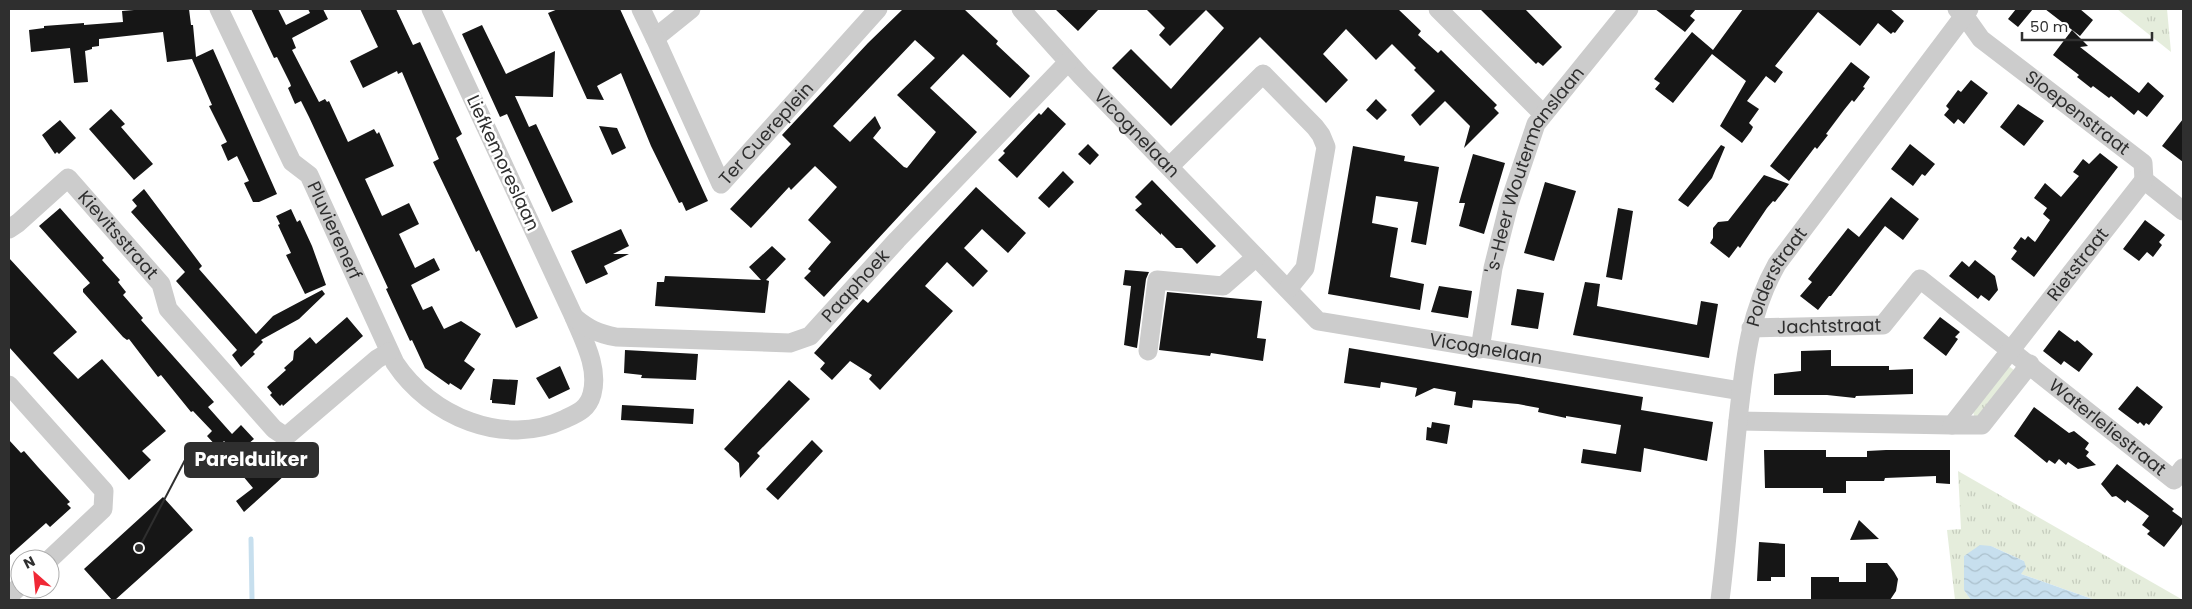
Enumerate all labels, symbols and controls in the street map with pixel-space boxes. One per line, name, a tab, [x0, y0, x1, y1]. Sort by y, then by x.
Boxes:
scale bar	[2022, 10, 2152, 42]
text: 50 m	[2030, 16, 2068, 37]
street label: 's-Heer Woutermanslaan	[1479, 61, 1590, 275]
street label: Sloepenstraat	[2020, 64, 2135, 161]
street label: Ter Cuereplein	[713, 76, 819, 190]
street label: Vicognelaan	[1088, 83, 1186, 183]
street label: Liefkemoreslaan	[461, 91, 546, 235]
street label: Pluvierenerf	[302, 177, 368, 284]
street label: Kievitsstraat	[73, 185, 164, 285]
street label: Polderstraat	[1740, 222, 1812, 329]
street label: Rietstraat	[2041, 222, 2114, 306]
street label: Paaphoek	[815, 243, 895, 328]
street label: Jachtstraat	[1777, 312, 1881, 339]
street label: Vicognelaan	[1428, 327, 1544, 370]
street label: Waterleliestraat	[2044, 373, 2172, 481]
callout: Parelduiker	[185, 443, 318, 477]
text: Parelduiker	[194, 446, 308, 473]
north arrow	[10, 549, 60, 599]
text: N	[20, 551, 38, 574]

